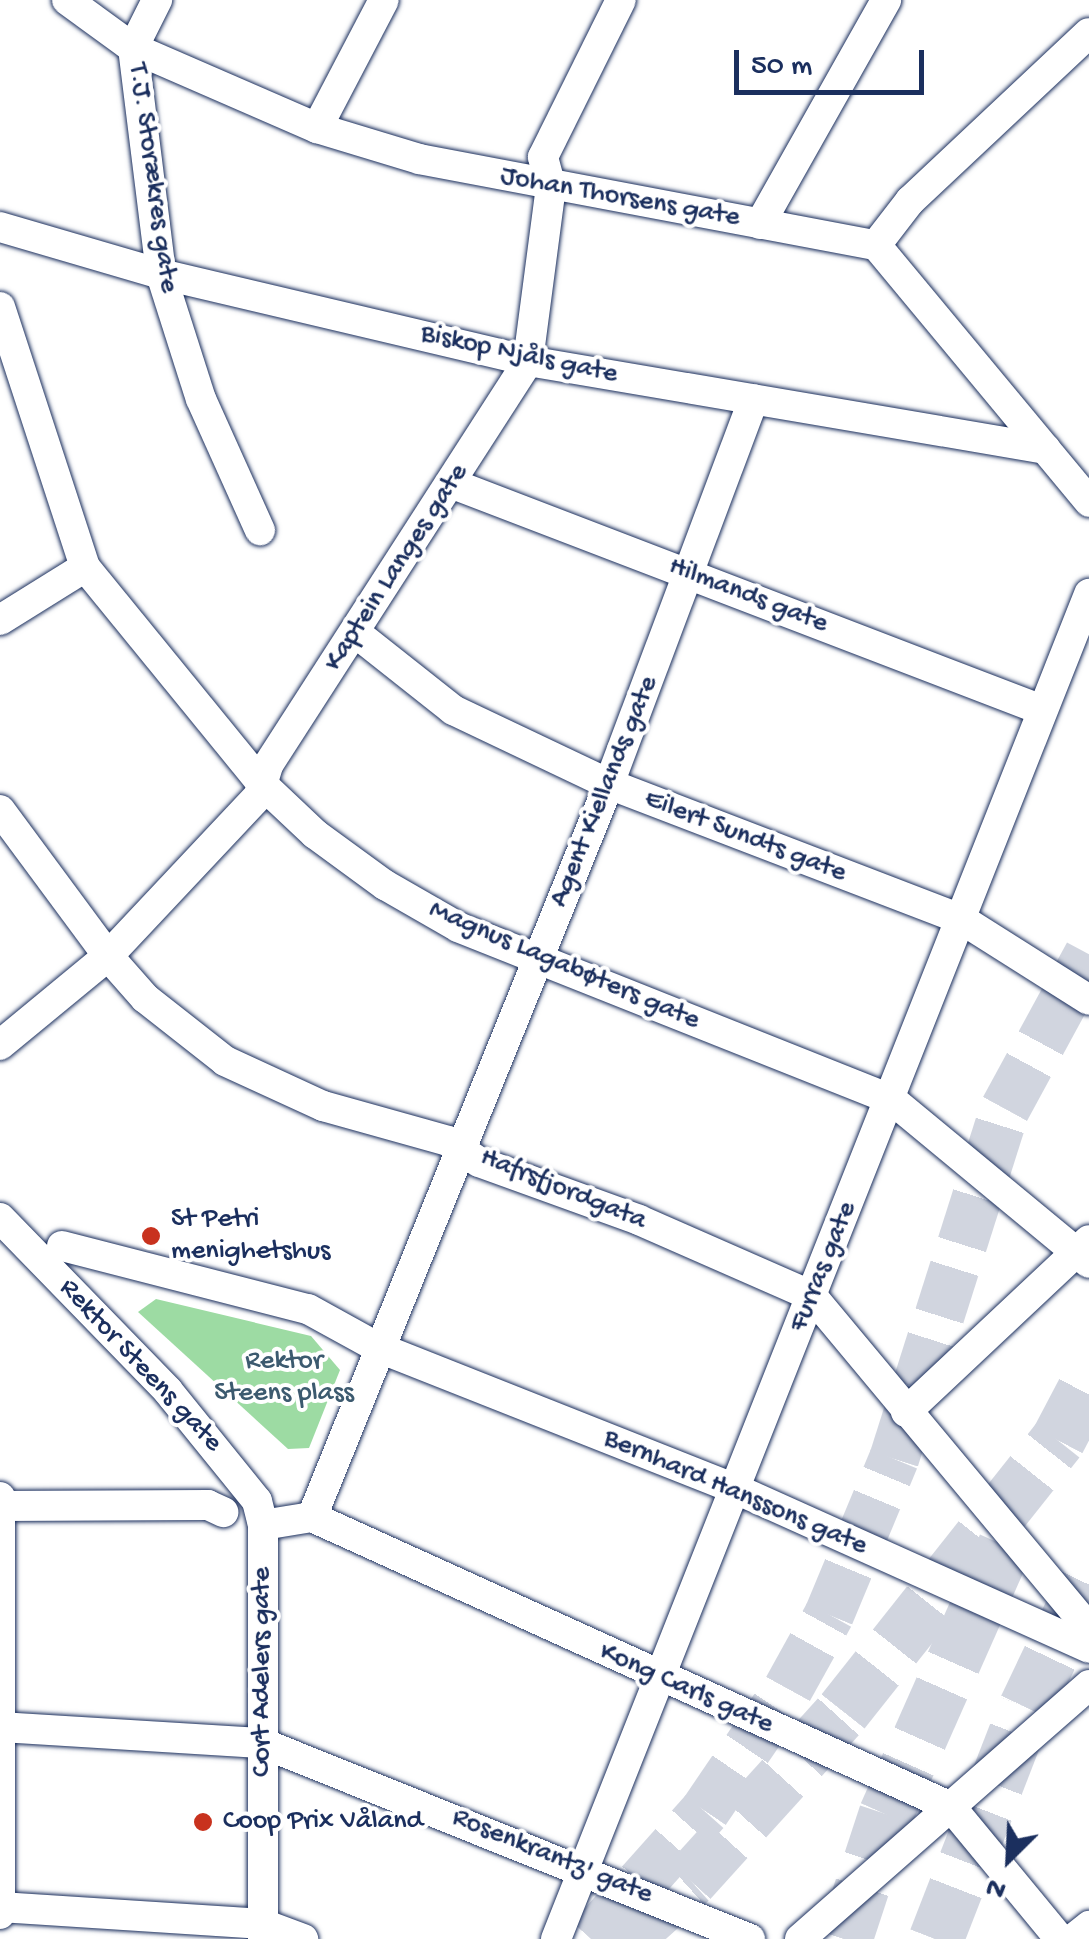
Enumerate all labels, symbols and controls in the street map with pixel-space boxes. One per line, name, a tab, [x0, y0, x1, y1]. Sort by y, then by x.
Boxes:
scale bar	[739, 30, 929, 92]
text: 50 m	[751, 50, 812, 85]
street label: T.J. Storækres gate	[119, 61, 185, 295]
street label: Johan Thorsens gate	[498, 160, 742, 236]
street label: Biskop Njåls gate	[417, 318, 621, 392]
street label: Kaptein Langes gate	[317, 458, 477, 678]
street label: Hilmands gate	[664, 550, 832, 642]
street label: Agent Kiellands gate	[543, 672, 667, 912]
street label: Eilert Sundts gate	[639, 783, 851, 891]
street label: Magnus Lagabøters gate	[424, 894, 704, 1038]
street label: Hafrsfjordgata	[475, 1141, 651, 1239]
street label: Furras gate	[783, 1197, 865, 1337]
place label: St Petri menighetshus	[171, 1203, 330, 1269]
marker: St Petri menighetshus	[140, 1225, 162, 1247]
street label: Rektor Steens gate	[51, 1272, 229, 1460]
park label: Rektor Steens plass	[214, 1345, 354, 1411]
street label: Bernhard Hanssons gate	[598, 1422, 872, 1564]
street label: Cort Adelers gate	[246, 1567, 280, 1777]
street label: Kong Carls gate	[594, 1636, 778, 1742]
street label: Rosenkrantz' gate	[447, 1801, 657, 1913]
place label: Coop Prix Våland	[223, 1805, 423, 1839]
north arrow	[959, 1809, 1059, 1909]
marker: Coop Prix Våland	[192, 1811, 214, 1833]
text: N	[982, 1868, 1012, 1906]

